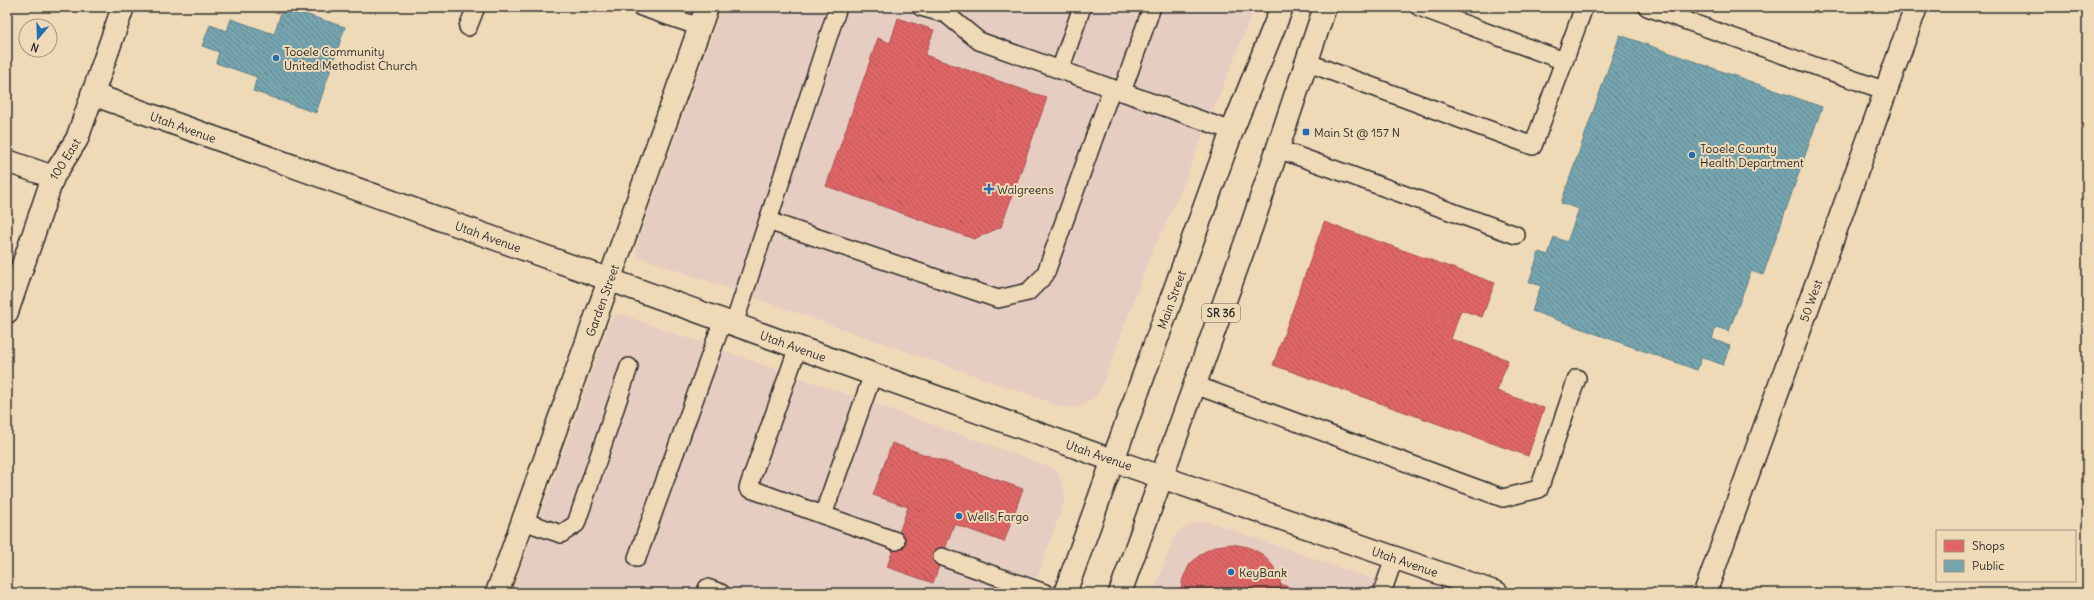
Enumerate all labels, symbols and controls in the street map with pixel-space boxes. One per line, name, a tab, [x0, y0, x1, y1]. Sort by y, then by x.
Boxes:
north arrow	[18, 18, 58, 58]
text: N	[29, 40, 41, 55]
place label: Tooele Community United Methodist Church	[284, 44, 418, 73]
marker: Tooele Community United Methodist Church	[271, 53, 281, 63]
street label: Utah Avenue	[148, 108, 218, 145]
place label: Main St @ 157 N	[1314, 125, 1400, 140]
marker: Main St @ 157 N	[1301, 127, 1311, 137]
street label: 100 East	[46, 135, 83, 183]
place label: Tooele County Health Department	[1700, 141, 1804, 170]
marker: Tooele County Health Department	[1687, 150, 1697, 160]
place label: Walgreens	[997, 182, 1054, 197]
marker: Walgreens	[984, 184, 994, 194]
street label: Utah Avenue	[453, 217, 523, 255]
street label: Garden Street	[582, 262, 622, 338]
street label: Main Street	[1154, 268, 1188, 331]
street label: 50 West	[1796, 277, 1825, 324]
road number: SR 36	[1202, 304, 1240, 322]
street label: Utah Avenue	[758, 327, 828, 364]
street label: Utah Avenue	[1064, 437, 1134, 473]
place label: Wells Fargo	[967, 509, 1029, 524]
marker: Wells Fargo	[954, 511, 964, 521]
legend	[1936, 530, 2076, 582]
text: Shops	[1972, 538, 2005, 553]
street label: Utah Avenue	[1370, 543, 1440, 580]
text: Public	[1972, 558, 2004, 573]
place label: KeyBank	[1239, 565, 1287, 580]
marker: KeyBank	[1226, 567, 1236, 577]

